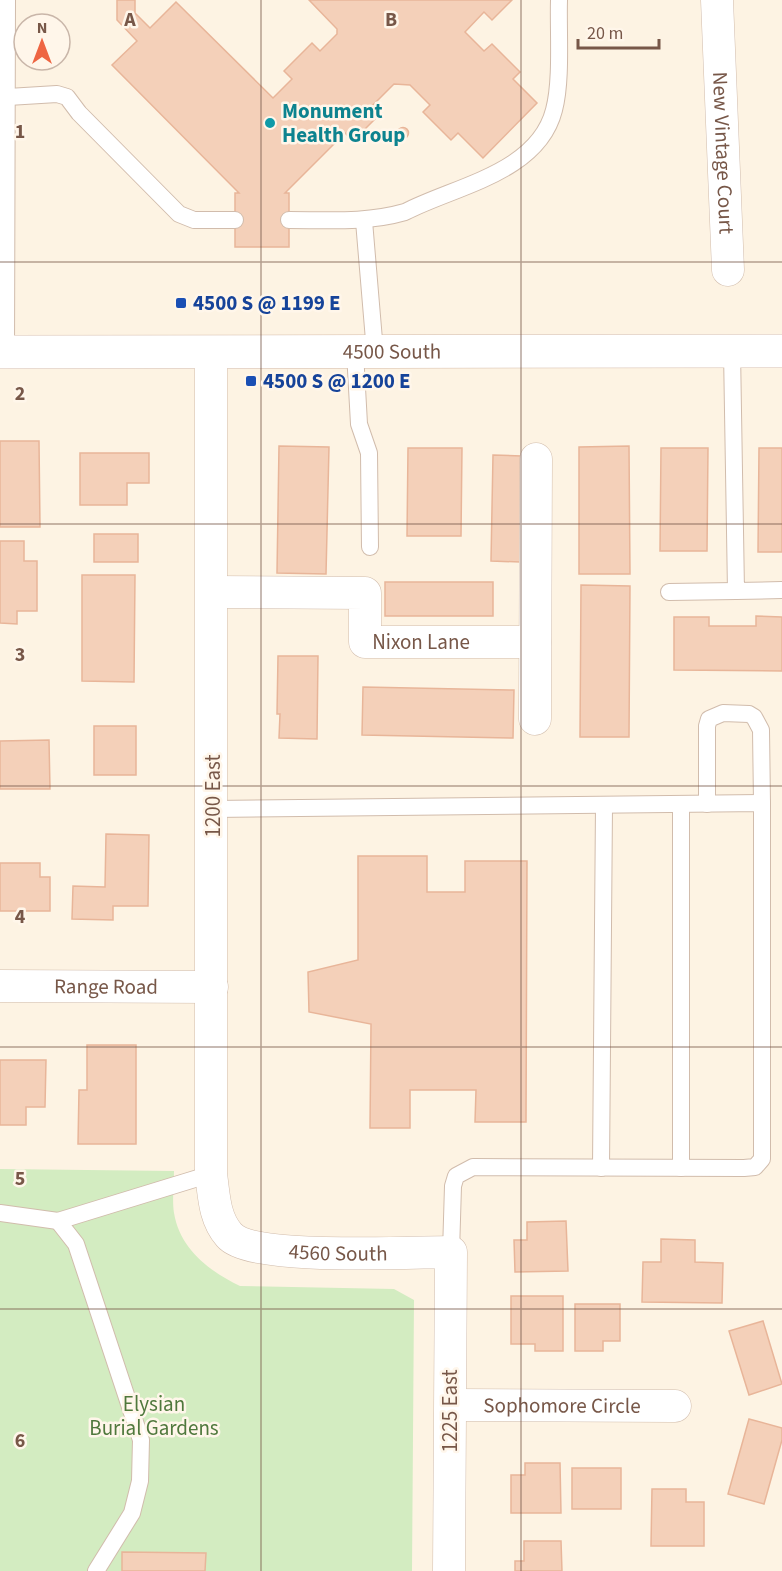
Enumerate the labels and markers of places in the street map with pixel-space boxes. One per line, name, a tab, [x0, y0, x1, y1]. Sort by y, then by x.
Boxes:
place label: Monument Health Group	[282, 96, 405, 150]
marker: Monument Health Group	[263, 116, 277, 130]
place label: 4500 S @ 1199 E	[193, 288, 341, 318]
marker: 4500 S @ 1199 E	[174, 296, 188, 310]
place label: 4500 S @ 1200 E	[263, 366, 411, 396]
marker: 4500 S @ 1200 E	[244, 374, 258, 388]

